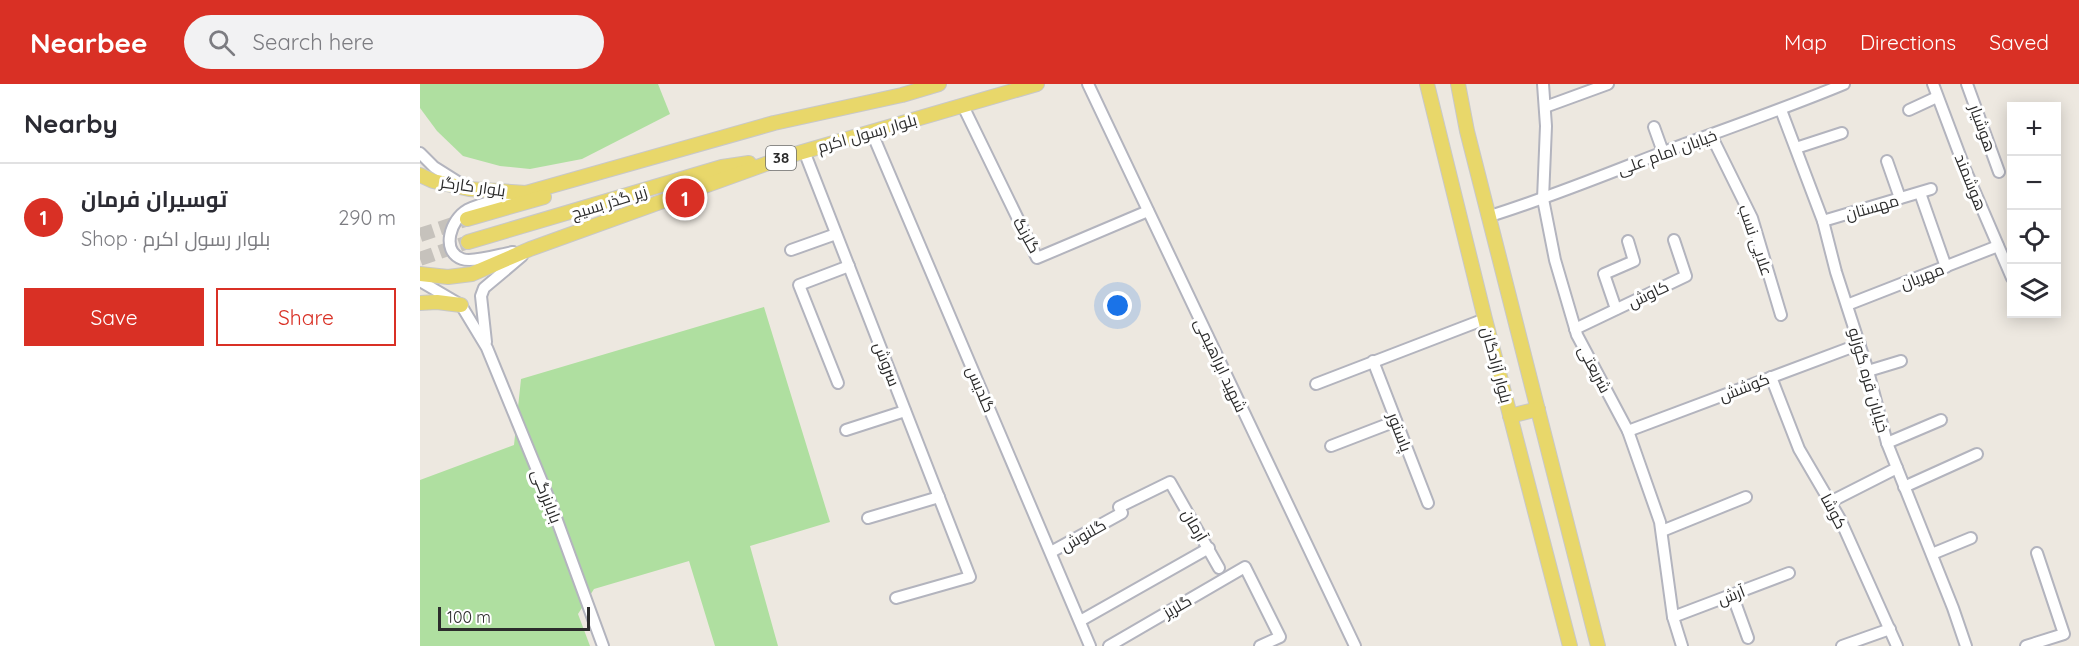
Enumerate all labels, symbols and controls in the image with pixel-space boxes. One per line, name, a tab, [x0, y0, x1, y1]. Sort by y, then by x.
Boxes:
search box	[184, 15, 604, 69]
text: Nearbee	[30, 25, 148, 60]
icon: search	[205, 26, 238, 59]
text: Search here	[253, 28, 374, 56]
text: Map	[1784, 29, 1827, 55]
text: Directions	[1860, 29, 1956, 55]
text: Saved	[1989, 29, 2049, 55]
street label: هوشیار	[1965, 101, 2001, 154]
map controls	[2007, 102, 2061, 318]
button: +	[2007, 102, 2061, 156]
text: Nearby	[24, 107, 118, 140]
street label: بلوار رسول اکرم	[815, 109, 919, 159]
street label: خیابان امام علی	[1614, 125, 1720, 181]
road number: 38	[766, 146, 796, 170]
street label: هوشمند	[1951, 151, 1991, 213]
button: −	[2007, 156, 2061, 210]
street label: بلوار کارگر	[438, 171, 507, 200]
pin: 1	[666, 176, 704, 220]
street label: زیر گذر بسیج	[569, 181, 650, 225]
text: توسیران فرمان	[81, 185, 227, 213]
street label: مهستان	[1843, 190, 1901, 225]
street label: علایی نسب	[1734, 202, 1778, 279]
text: 1	[40, 205, 47, 230]
text: 290 m	[338, 205, 396, 230]
button: locate	[2007, 210, 2061, 264]
street label: گلرنگ	[1009, 214, 1045, 256]
text: Shop · بلوار رسول اکرم	[81, 226, 270, 251]
street label: مهریان	[1897, 259, 1947, 294]
button: layers	[2007, 264, 2061, 318]
street label: کاوش	[1624, 276, 1672, 313]
button: Save	[24, 288, 204, 346]
button: Share	[216, 288, 396, 346]
your location	[1103, 291, 1132, 320]
street label: شهید ابراهیمی	[1190, 315, 1252, 416]
street label: بلوار آزادگان	[1476, 325, 1517, 406]
street label: خیابان قره گوزلو	[1843, 325, 1894, 435]
street label: سروش	[869, 339, 905, 389]
street label: شریعتی	[1573, 342, 1616, 397]
street label: گلدیس	[961, 363, 1000, 416]
street label: کوشش	[1716, 368, 1772, 407]
street label: پاستور	[1381, 409, 1417, 456]
street label: بابابزرگی	[527, 466, 566, 526]
street label: کوشا	[1816, 490, 1852, 532]
street label: آرمان	[1177, 505, 1213, 546]
street label: گلنوش	[1057, 514, 1110, 557]
street label: آرش	[1714, 580, 1749, 610]
street label: گلریز	[1158, 590, 1195, 623]
scale bar	[438, 604, 590, 632]
text: 100 m	[447, 607, 491, 627]

